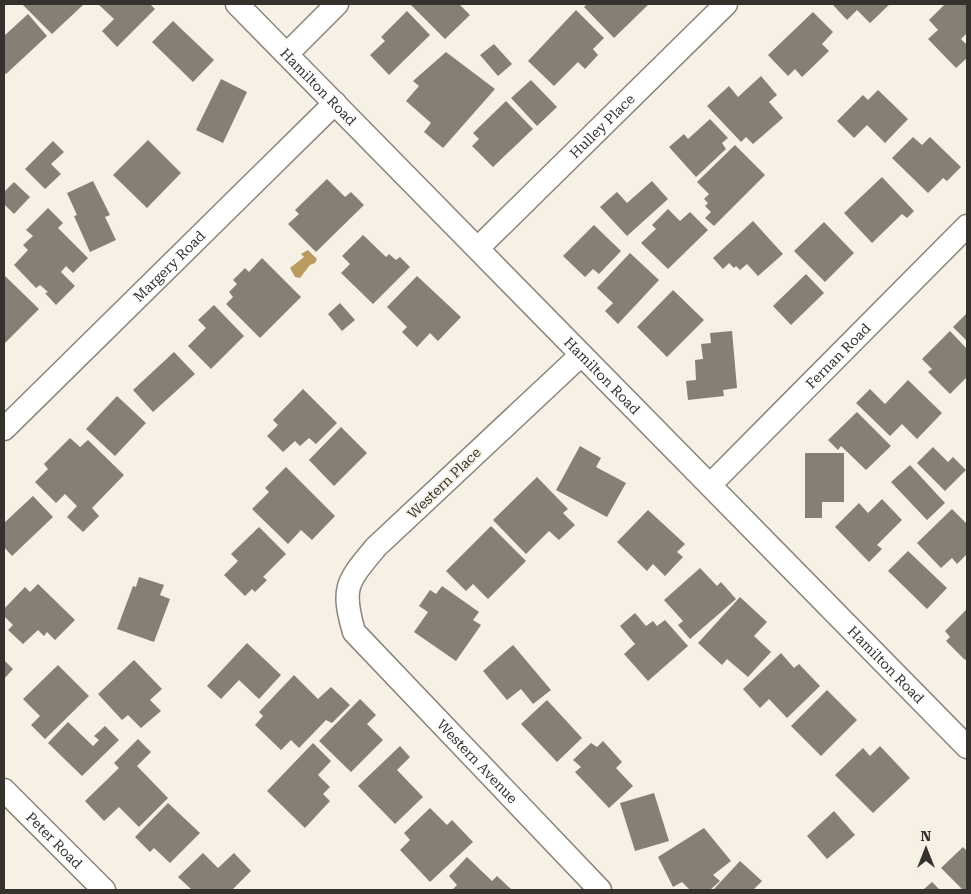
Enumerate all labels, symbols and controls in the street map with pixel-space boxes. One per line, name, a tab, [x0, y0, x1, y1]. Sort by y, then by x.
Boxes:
street label: Hamilton Road	[277, 45, 360, 129]
street label: Hulley Place	[566, 90, 638, 161]
street label: Margery Road	[130, 228, 208, 305]
street label: Fernan Road	[803, 320, 874, 392]
street label: Hamilton Road	[561, 334, 643, 417]
street label: Western Place	[404, 444, 484, 522]
street label: Hamilton Road	[845, 623, 927, 706]
street label: Western Avenue	[434, 716, 521, 807]
street label: Peter Road	[23, 809, 86, 872]
north arrow	[901, 824, 951, 874]
text: N	[921, 828, 932, 844]

